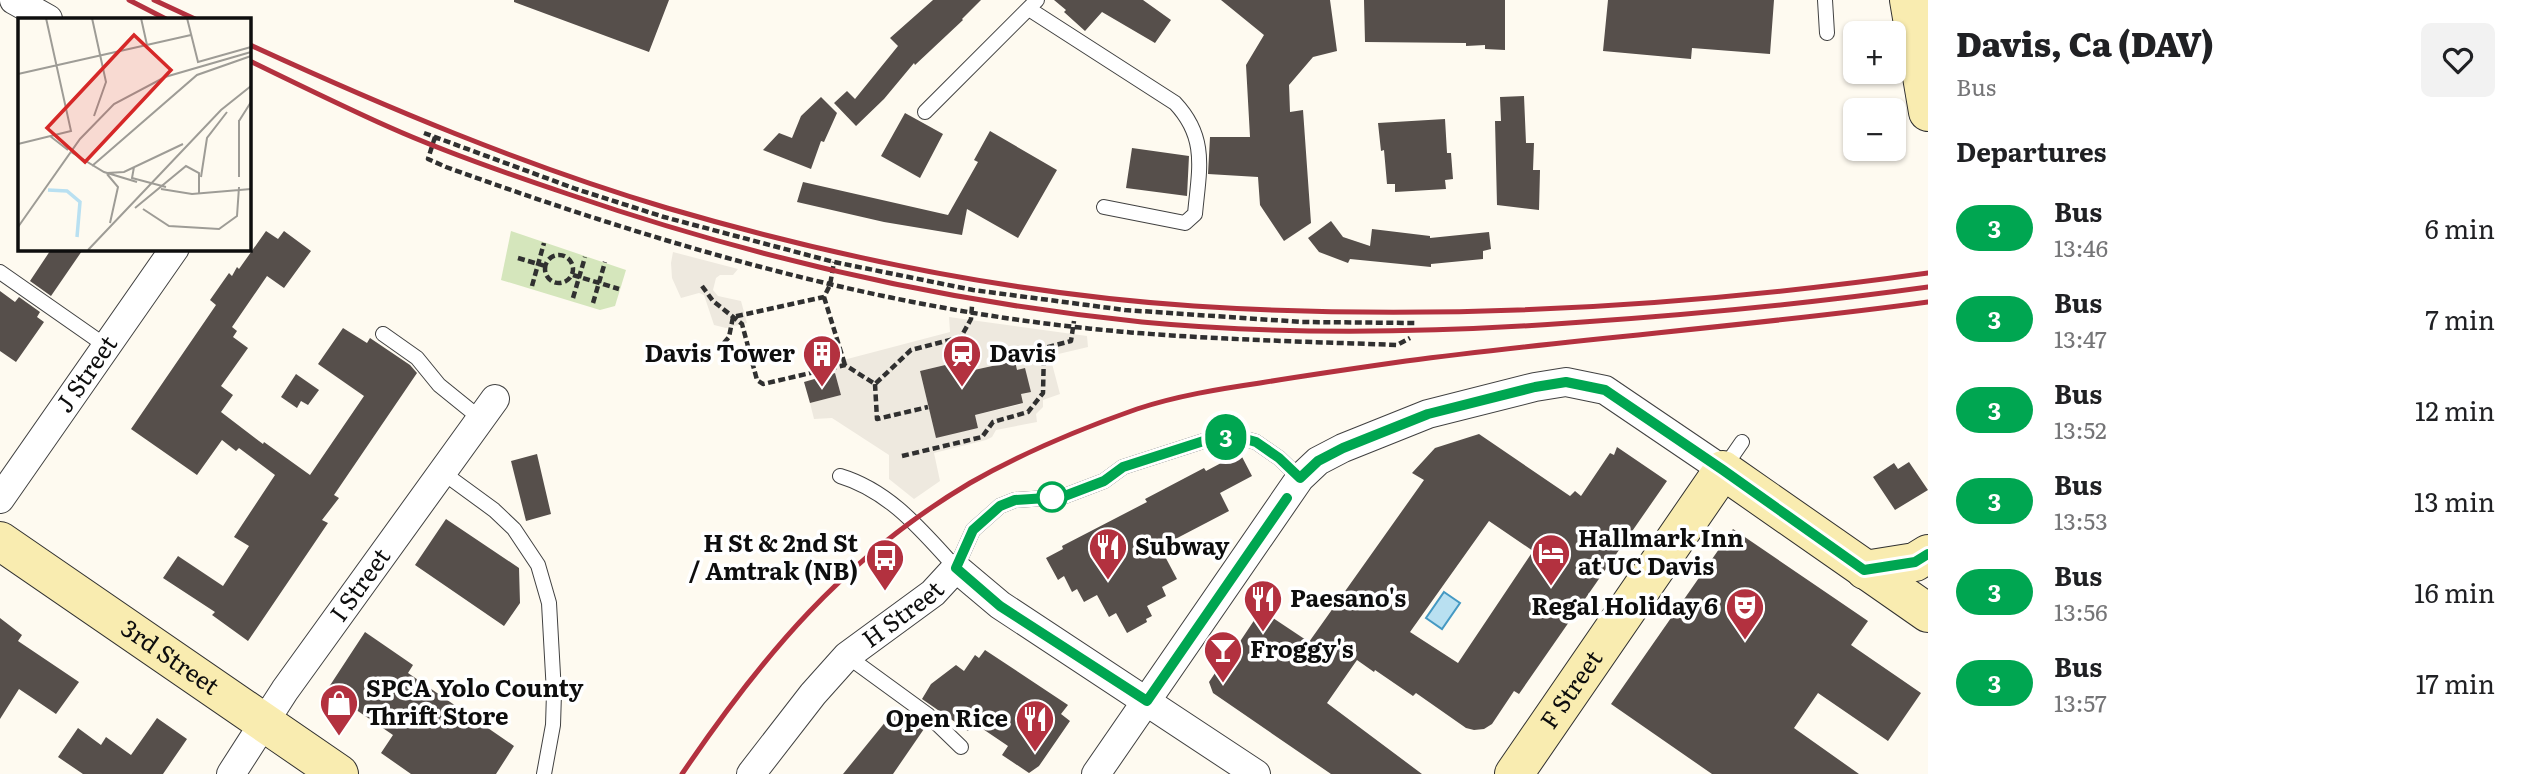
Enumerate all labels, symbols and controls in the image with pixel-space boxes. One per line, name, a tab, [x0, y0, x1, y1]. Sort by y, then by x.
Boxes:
inset map	[18, 18, 250, 250]
text: Davis, Ca (DAV)	[1956, 18, 2214, 67]
map controls	[1843, 21, 1906, 161]
button: +	[1843, 21, 1906, 84]
button: heart	[2421, 23, 2495, 97]
text: Bus	[1956, 69, 1996, 103]
button: −	[1843, 98, 1906, 161]
text: Departures	[1956, 131, 2107, 170]
text: Bus	[2054, 191, 2102, 230]
text: 6 min	[2425, 208, 2495, 247]
text: 3	[1988, 210, 2001, 245]
text: 13:46	[2054, 230, 2108, 264]
text: Bus	[2054, 282, 2102, 321]
text: 7 min	[2426, 299, 2495, 338]
text: 3	[1988, 301, 2001, 336]
text: 13:47	[2054, 321, 2107, 355]
street label: J Street	[46, 327, 124, 419]
building icon: Davis Tower	[801, 333, 843, 388]
station icon: Davis	[941, 333, 983, 388]
place label: Davis Tower	[645, 334, 795, 369]
place label: Davis	[989, 334, 1056, 369]
text: Bus	[2054, 373, 2102, 412]
text: 12 min	[2415, 390, 2495, 429]
text: 3	[1988, 392, 2001, 427]
text: 13:52	[2054, 412, 2107, 446]
line badge: 3	[1203, 414, 1249, 460]
text: 3	[1219, 419, 1233, 454]
text: Bus	[2054, 464, 2102, 503]
text: 13 min	[2414, 481, 2495, 520]
unlabelled marker	[1037, 482, 1067, 512]
text: 3	[1988, 483, 2001, 518]
text: 13:53	[2054, 503, 2108, 537]
place label: Hallmark Inn at UC Davis	[1578, 519, 1744, 582]
place label: H St & 2nd St / Amtrak (NB)	[689, 524, 858, 587]
restaurant icon: Subway	[1087, 526, 1129, 581]
place label: Subway	[1135, 527, 1230, 562]
hotel icon: Hallmark Inn at UC Davis	[1530, 532, 1572, 587]
bus stop icon: H St & 2nd St / Amtrak (NB)	[864, 537, 906, 592]
street label: I Street	[320, 540, 397, 628]
text: Bus	[2054, 555, 2102, 594]
street label: H Street	[854, 572, 951, 655]
text: 16 min	[2414, 572, 2495, 611]
text: 3	[1988, 574, 2001, 609]
restaurant icon: Paesano's	[1242, 578, 1284, 633]
place label: Paesano's	[1290, 579, 1406, 614]
theatre icon: Regal Holiday 6	[1724, 586, 1766, 641]
place label: Regal Holiday 6	[1531, 587, 1718, 622]
text: 13:56	[2054, 594, 2108, 628]
street label: 3rd Street	[115, 609, 228, 702]
bar icon: Froggy's	[1202, 629, 1244, 684]
place label: Froggy's	[1250, 630, 1354, 665]
street label: F Street	[1530, 642, 1609, 735]
text: Bus	[2054, 646, 2102, 685]
text: 17 min	[2416, 663, 2495, 702]
text: 3	[1988, 665, 2001, 700]
place label: SPCA Yolo County Thrift Store	[366, 669, 584, 732]
shop icon: SPCA Yolo County Thrift Store	[318, 682, 360, 737]
text: 13:57	[2054, 685, 2107, 719]
restaurant icon: Open Rice	[1014, 698, 1056, 753]
place label: Open Rice	[886, 699, 1008, 734]

